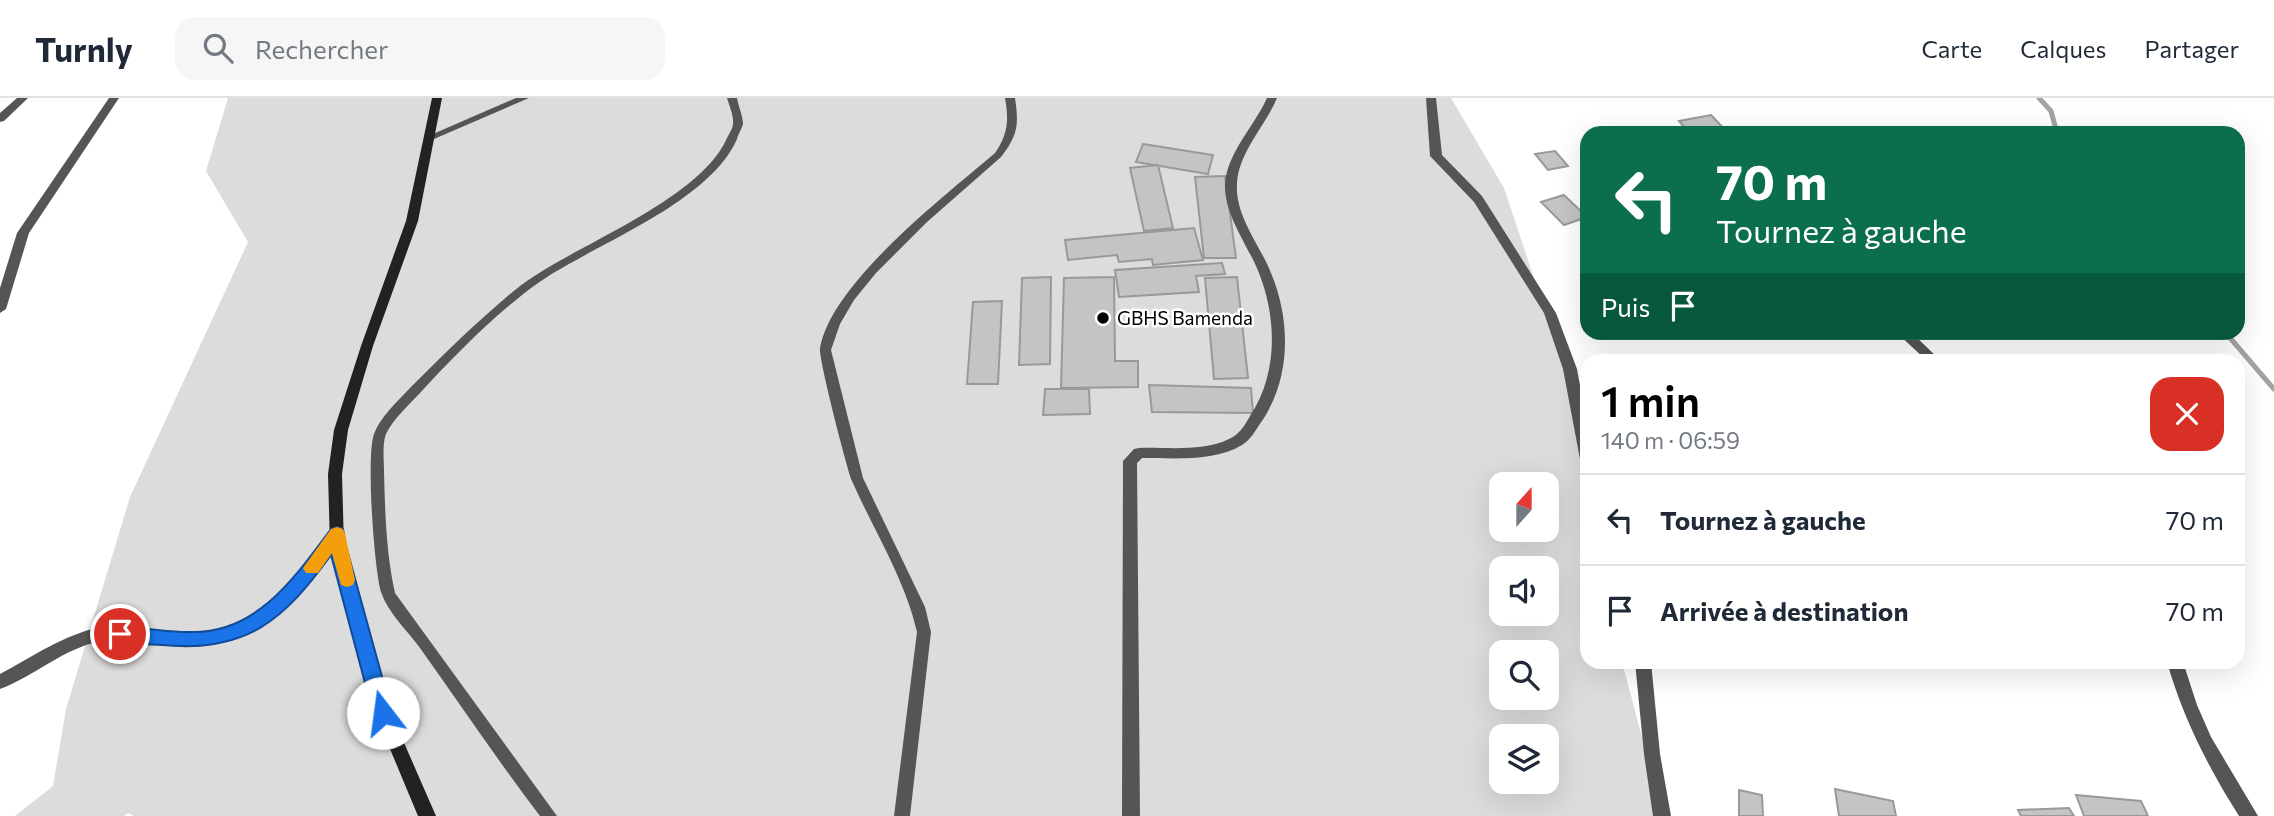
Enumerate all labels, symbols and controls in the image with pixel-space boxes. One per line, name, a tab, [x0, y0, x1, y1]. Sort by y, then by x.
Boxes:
search box	[175, 17, 665, 80]
text: Turnly	[35, 28, 133, 69]
icon: search	[199, 29, 237, 67]
text: Rechercher	[255, 33, 388, 64]
text: Carte	[1921, 34, 1982, 63]
text: Calques	[2020, 34, 2106, 63]
text: Partager	[2144, 34, 2239, 63]
text: 70 m	[1716, 150, 1827, 210]
icon: left	[1601, 154, 1692, 245]
text: Tournez à gauche	[1716, 210, 1967, 250]
icon: arrive	[1664, 287, 1702, 325]
text: Puis	[1601, 291, 1650, 322]
place label: GBHS Bamenda	[1117, 306, 1253, 329]
marker: GBHS Bamenda	[1095, 310, 1111, 326]
text: 1 min	[1601, 374, 1700, 426]
button: close	[2150, 377, 2224, 451]
text: 140 m · 06:59	[1601, 426, 1740, 454]
north arrow	[1489, 472, 1559, 542]
map controls	[1489, 472, 1559, 794]
icon: left	[1601, 501, 1639, 539]
text: Tournez à gauche	[1660, 504, 1866, 535]
text: 70 m	[2166, 504, 2224, 535]
button: sound	[1489, 556, 1559, 626]
icon: arrive	[1601, 592, 1639, 630]
text: Arrivée à destination	[1660, 595, 1908, 626]
text: 70 m	[2166, 595, 2224, 626]
pin	[90, 604, 150, 664]
icon: arrive	[101, 615, 139, 653]
button: search	[1489, 640, 1559, 710]
position arrow	[346, 676, 420, 750]
button: layers	[1489, 724, 1559, 794]

